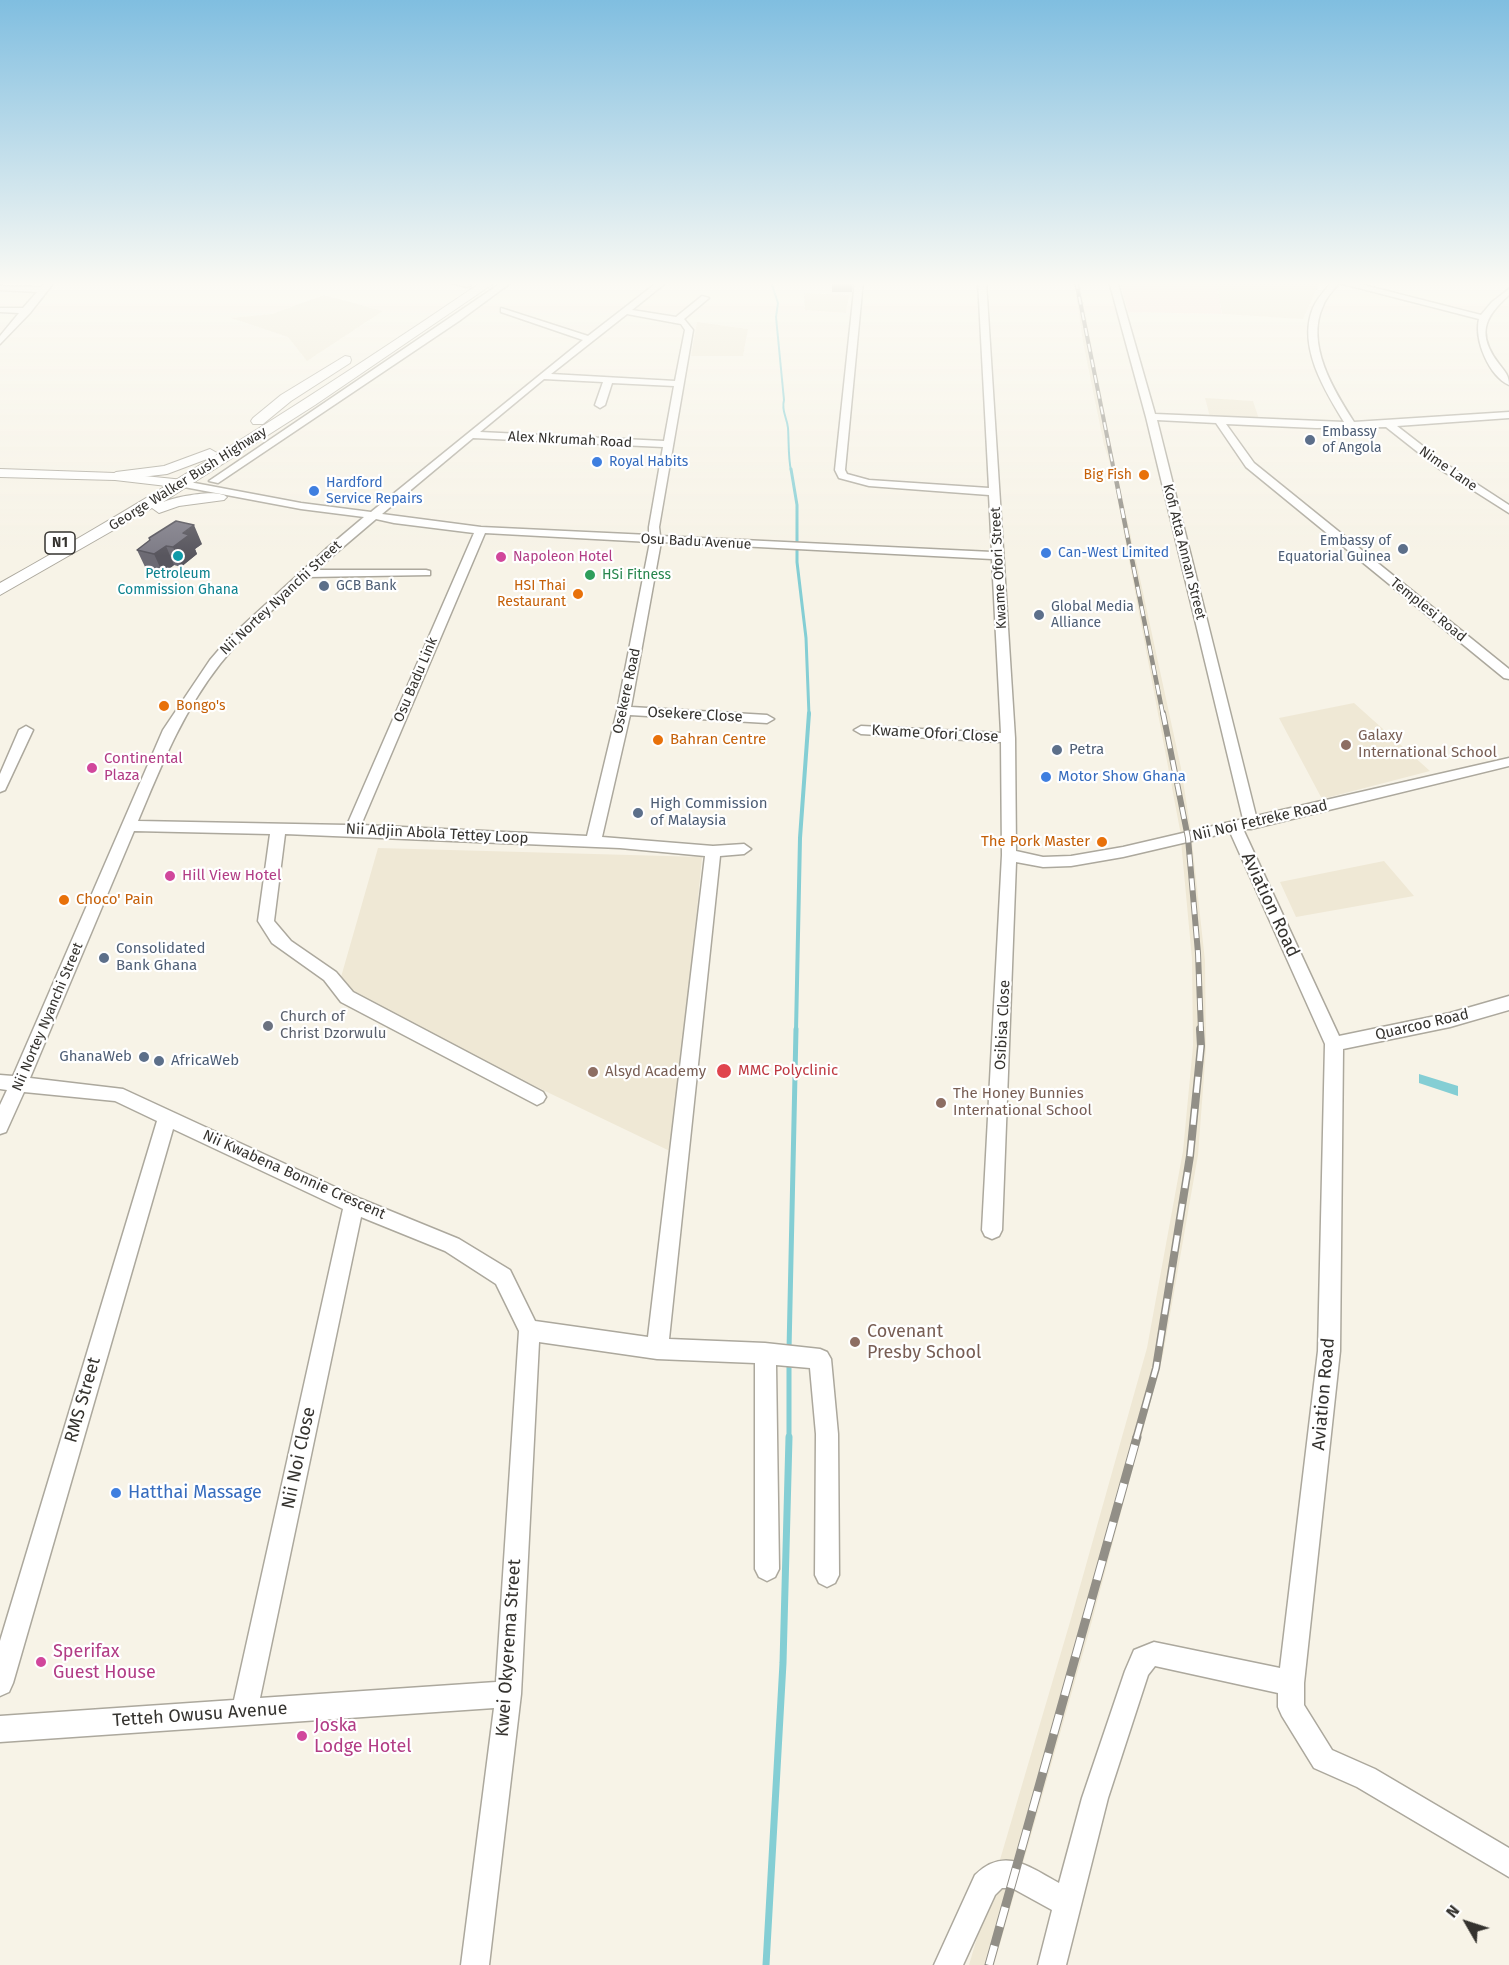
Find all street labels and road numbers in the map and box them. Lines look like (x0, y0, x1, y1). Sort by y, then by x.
street label: George Walker Bush Highway (106, 423, 270, 535)
street label: Alex Nkrumah Road (508, 428, 632, 452)
street label: Nime Lane (1416, 443, 1480, 495)
street label: Kofi Atta Annan Street (1159, 482, 1209, 622)
street label: Kwame Ofori Street (987, 506, 1011, 630)
street label: Osu Badu Avenue (640, 531, 752, 553)
road number: N1 (45, 532, 75, 554)
street label: Nii Nortey Nyanchi Street (217, 537, 345, 659)
street label: Templesi Road (1387, 574, 1469, 646)
street label: Osu Badu Link (391, 635, 441, 725)
street label: Osekere Road (610, 647, 644, 735)
street label: Osekere Close (647, 704, 743, 726)
street label: Kwame Ofori Close (871, 722, 999, 746)
street label: Nii Noi Fetreke Road (1191, 797, 1329, 845)
street label: Nii Adjin Abola Tettey Loop (345, 820, 529, 848)
street label: Aviation Road (1236, 849, 1304, 961)
street label: Nii Nortey Nyanchi Street (9, 940, 87, 1094)
street label: Osibisa Close (992, 979, 1014, 1071)
street label: Quarcoo Road (1373, 1005, 1471, 1045)
street label: Nii Kwabena Bonnie Crescent (200, 1127, 388, 1223)
street label: Aviation Road (1308, 1337, 1340, 1451)
street label: RMS Street (60, 1355, 106, 1445)
street label: Nii Noi Close (278, 1405, 320, 1511)
street label: Kwei Okyerema Street (492, 1558, 526, 1738)
street label: Tetteh Owusu Avenue (112, 1698, 288, 1732)

